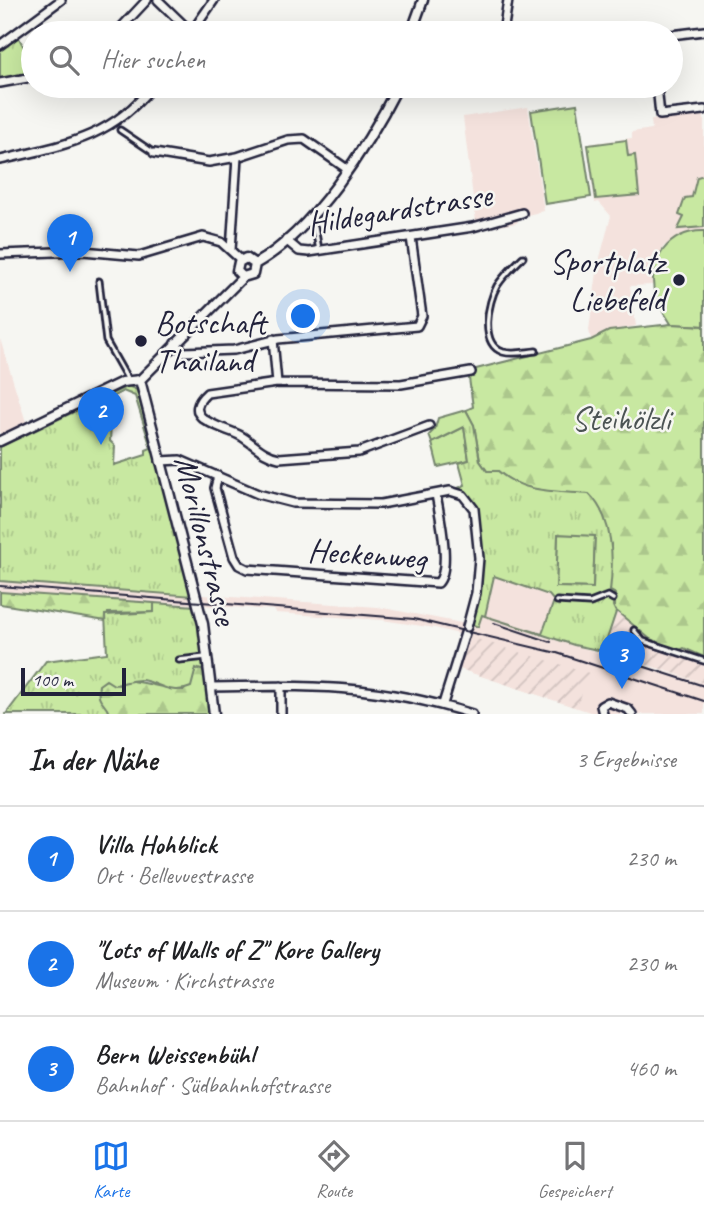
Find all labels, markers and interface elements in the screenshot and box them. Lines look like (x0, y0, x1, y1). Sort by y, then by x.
search box (21, 21, 683, 98)
icon: search (45, 41, 83, 79)
text: Hier suchen (101, 43, 205, 76)
street label: Hildegardstrasse (304, 173, 497, 244)
pin: 1 (47, 214, 93, 272)
place label: Sportplatz Liebefeld (549, 241, 670, 321)
marker: Sportplatz Liebefeld (671, 272, 687, 288)
your location (286, 299, 320, 333)
place label: Botschaft Thailand (155, 302, 269, 382)
marker: Botschaft Thailand (133, 333, 149, 349)
pin: 2 (78, 387, 124, 445)
park label: Steihölzli (572, 398, 674, 440)
street label: Morillonstrasse (165, 451, 248, 631)
street label: Heckenweg (307, 529, 430, 579)
pin: 3 (599, 631, 645, 689)
scale bar (21, 665, 126, 697)
text: 100 m (32, 668, 73, 692)
text: In der Nähe (28, 741, 157, 779)
text: 3 Ergebnisse (576, 745, 676, 774)
text: Villa Hohblick (95, 828, 216, 861)
text: 1 (46, 844, 56, 873)
text: 230 m (627, 844, 676, 873)
text: Ort · Bellevuestrasse (95, 861, 252, 890)
text: "Lots of Walls of Z" Kore Gallery (95, 933, 379, 966)
text: 2 (46, 949, 56, 978)
text: 230 m (627, 949, 676, 978)
text: Museum · Kirchstrasse (95, 966, 273, 995)
text: Bern Weissenbühl (95, 1038, 254, 1071)
text: 3 (46, 1054, 56, 1083)
text: 460 m (627, 1054, 676, 1083)
text: Bahnhof · Südbahnhofstrasse (95, 1071, 330, 1100)
tab: Karte (92, 1137, 130, 1203)
tab: Route (315, 1137, 353, 1203)
tab: Gespeichert (538, 1137, 612, 1203)

